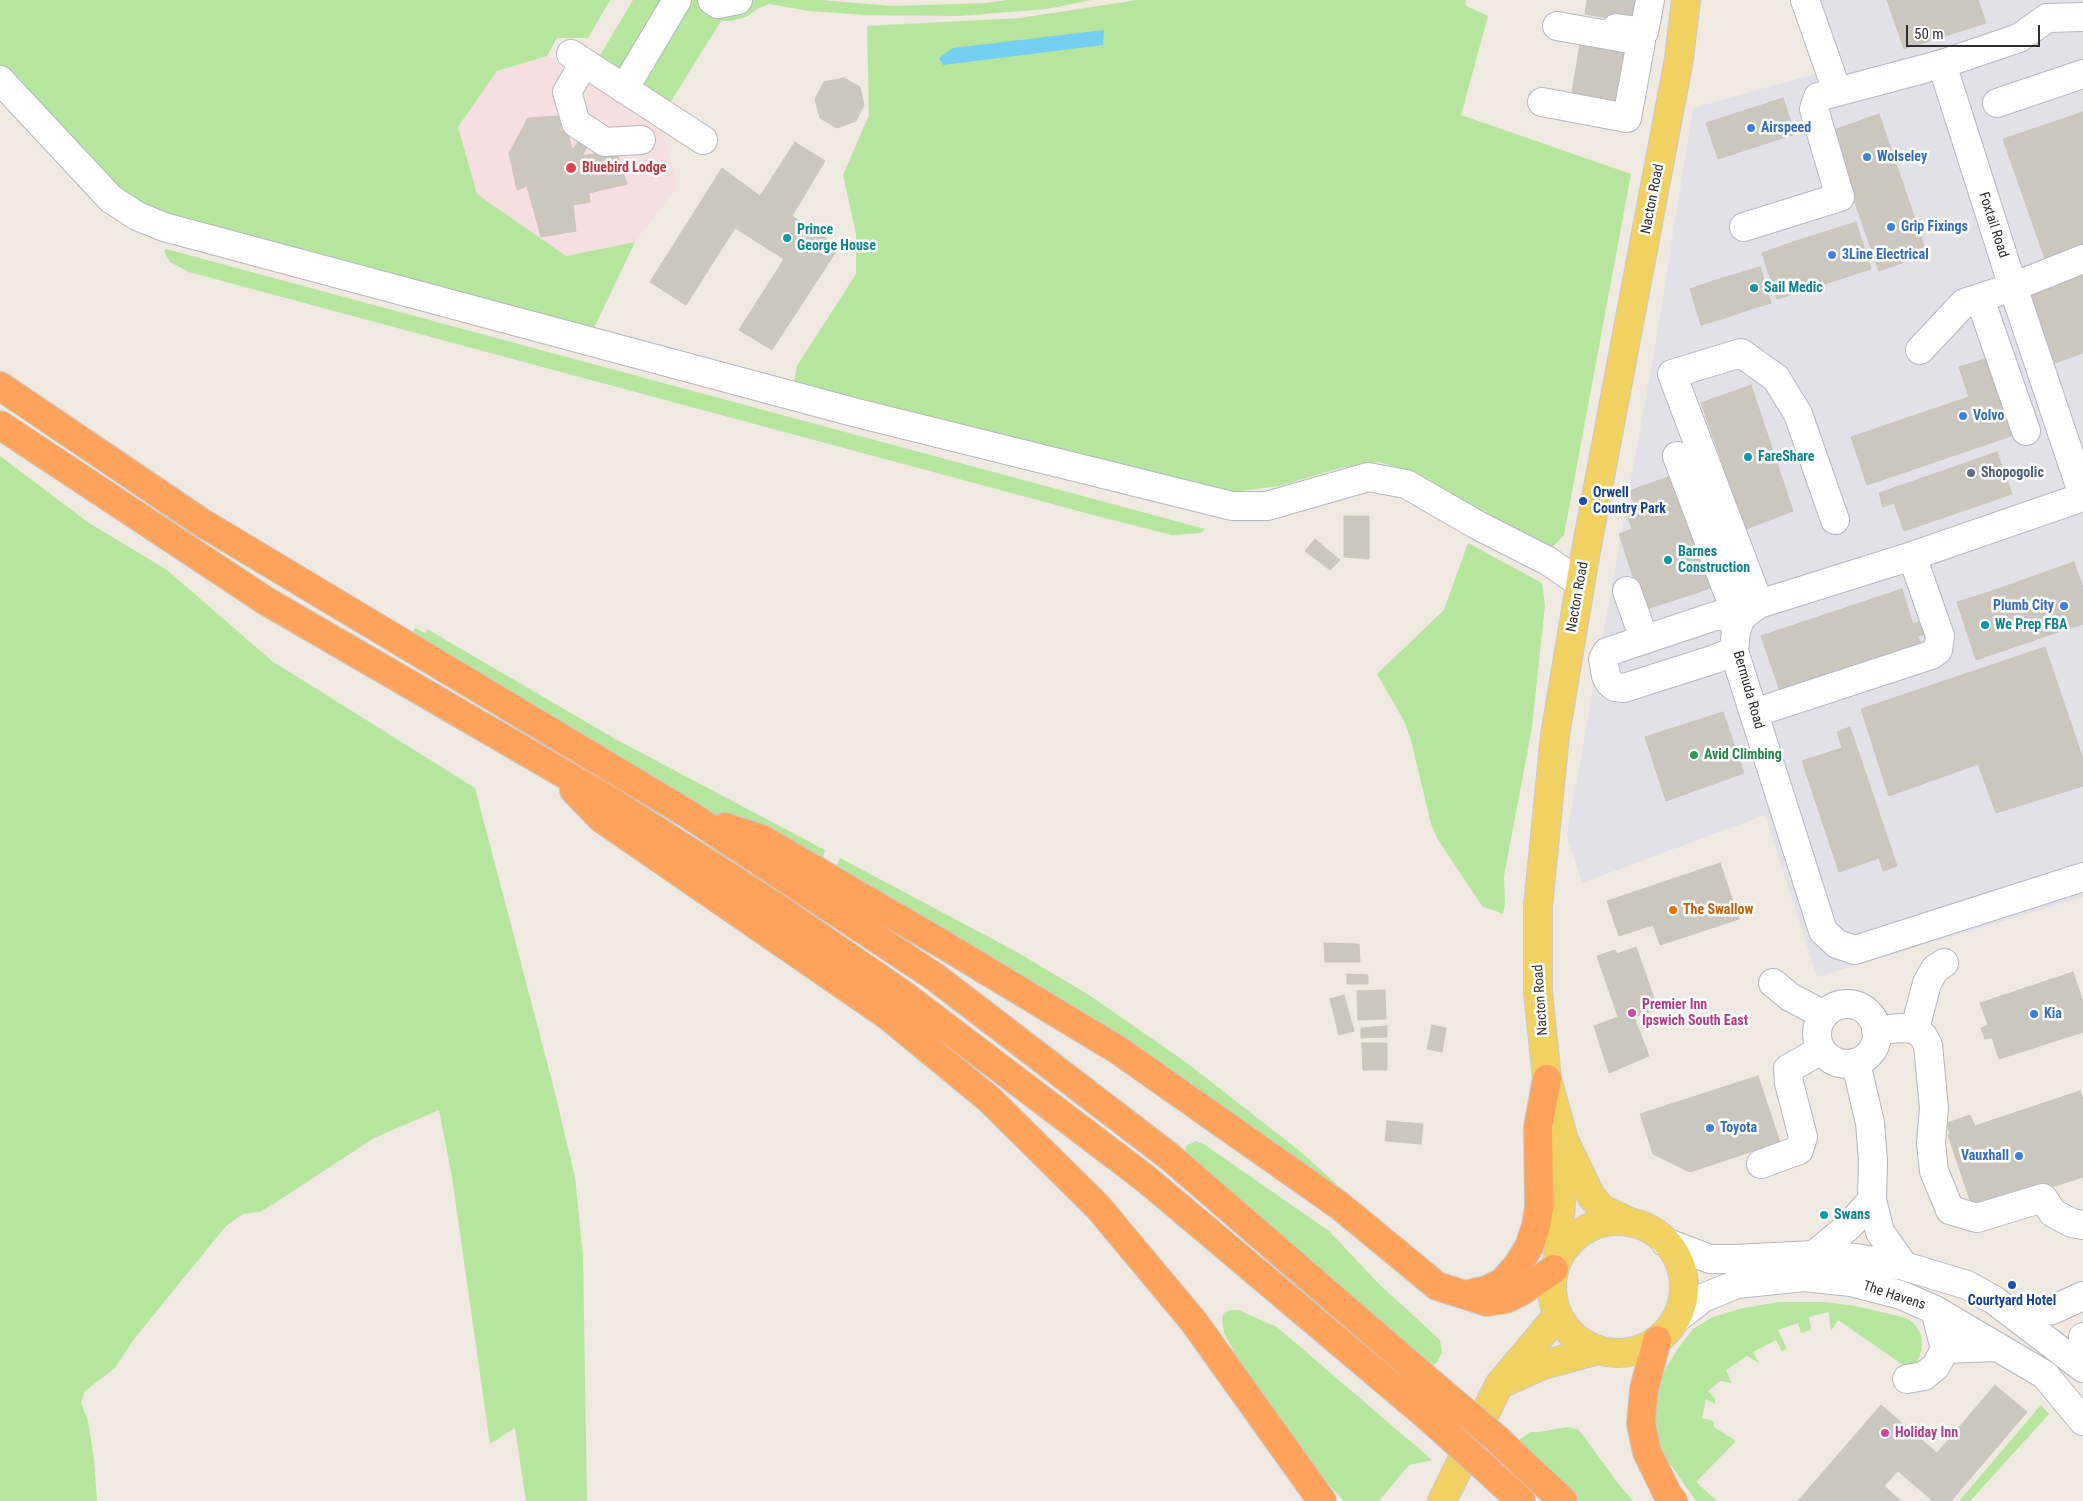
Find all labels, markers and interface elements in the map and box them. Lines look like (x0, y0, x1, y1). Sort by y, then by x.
scale bar (1908, 15, 2042, 47)
text: 50 m (1914, 25, 1944, 43)
place label: Airspeed (1761, 120, 1811, 136)
marker: Airspeed (1745, 122, 1757, 134)
place label: Wolseley (1877, 149, 1927, 165)
marker: Wolseley (1861, 151, 1873, 163)
place label: Bluebird Lodge (582, 160, 666, 176)
marker: Bluebird Lodge (564, 161, 578, 175)
street label: Nacton Road (1638, 163, 1668, 235)
street label: Foxtail Road (1974, 190, 2012, 260)
place label: Grip Fixings (1901, 219, 1968, 235)
marker: Grip Fixings (1885, 221, 1897, 233)
place label: Prince George House (797, 222, 876, 254)
marker: Prince George House (781, 232, 793, 244)
place label: 3Line Electrical (1842, 247, 1929, 263)
marker: 3Line Electrical (1826, 249, 1838, 261)
place label: Sail Medic (1764, 280, 1823, 296)
marker: Sail Medic (1748, 282, 1760, 294)
place label: Volvo (1973, 408, 2004, 424)
marker: Volvo (1957, 410, 1969, 422)
place label: FareShare (1758, 449, 1814, 465)
marker: FareShare (1742, 451, 1754, 463)
place label: Shopogolic (1981, 465, 2044, 481)
marker: Shopogolic (1965, 467, 1977, 479)
place label: Orwell Country Park (1593, 485, 1666, 518)
marker: Orwell Country Park (1577, 495, 1589, 507)
place label: Barnes Construction (1678, 544, 1750, 576)
marker: Barnes Construction (1662, 554, 1674, 566)
street label: Nacton Road (1564, 561, 1592, 633)
place label: Plumb City (1993, 598, 2054, 614)
marker: Plumb City (2058, 600, 2070, 612)
place label: We Prep FBA (1995, 617, 2067, 633)
marker: We Prep FBA (1979, 619, 1991, 631)
street label: Bermuda Road (1729, 649, 1767, 731)
place label: Avid Climbing (1704, 747, 1782, 763)
marker: Avid Climbing (1688, 749, 1700, 761)
place label: The Swallow (1683, 902, 1753, 918)
marker: The Swallow (1667, 904, 1679, 916)
street label: Nacton Road (1530, 964, 1552, 1036)
place label: Premier Inn Ipswich South East (1642, 997, 1748, 1030)
place label: Kia (2044, 1006, 2062, 1022)
marker: Premier Inn Ipswich South East (1626, 1007, 1638, 1019)
marker: Kia (2028, 1008, 2040, 1020)
place label: Toyota (1720, 1120, 1757, 1136)
marker: Toyota (1704, 1122, 1716, 1134)
place label: Vauxhall (1961, 1148, 2009, 1164)
marker: Vauxhall (2013, 1150, 2025, 1162)
place label: Swans (1834, 1207, 1870, 1223)
marker: Swans (1818, 1209, 1830, 1221)
street label: The Havens (1861, 1278, 1927, 1314)
marker: Courtyard Hotel (2006, 1279, 2018, 1291)
place label: Courtyard Hotel (1968, 1293, 2056, 1309)
place label: Holiday Inn (1895, 1425, 1958, 1441)
marker: Holiday Inn (1879, 1427, 1891, 1439)

